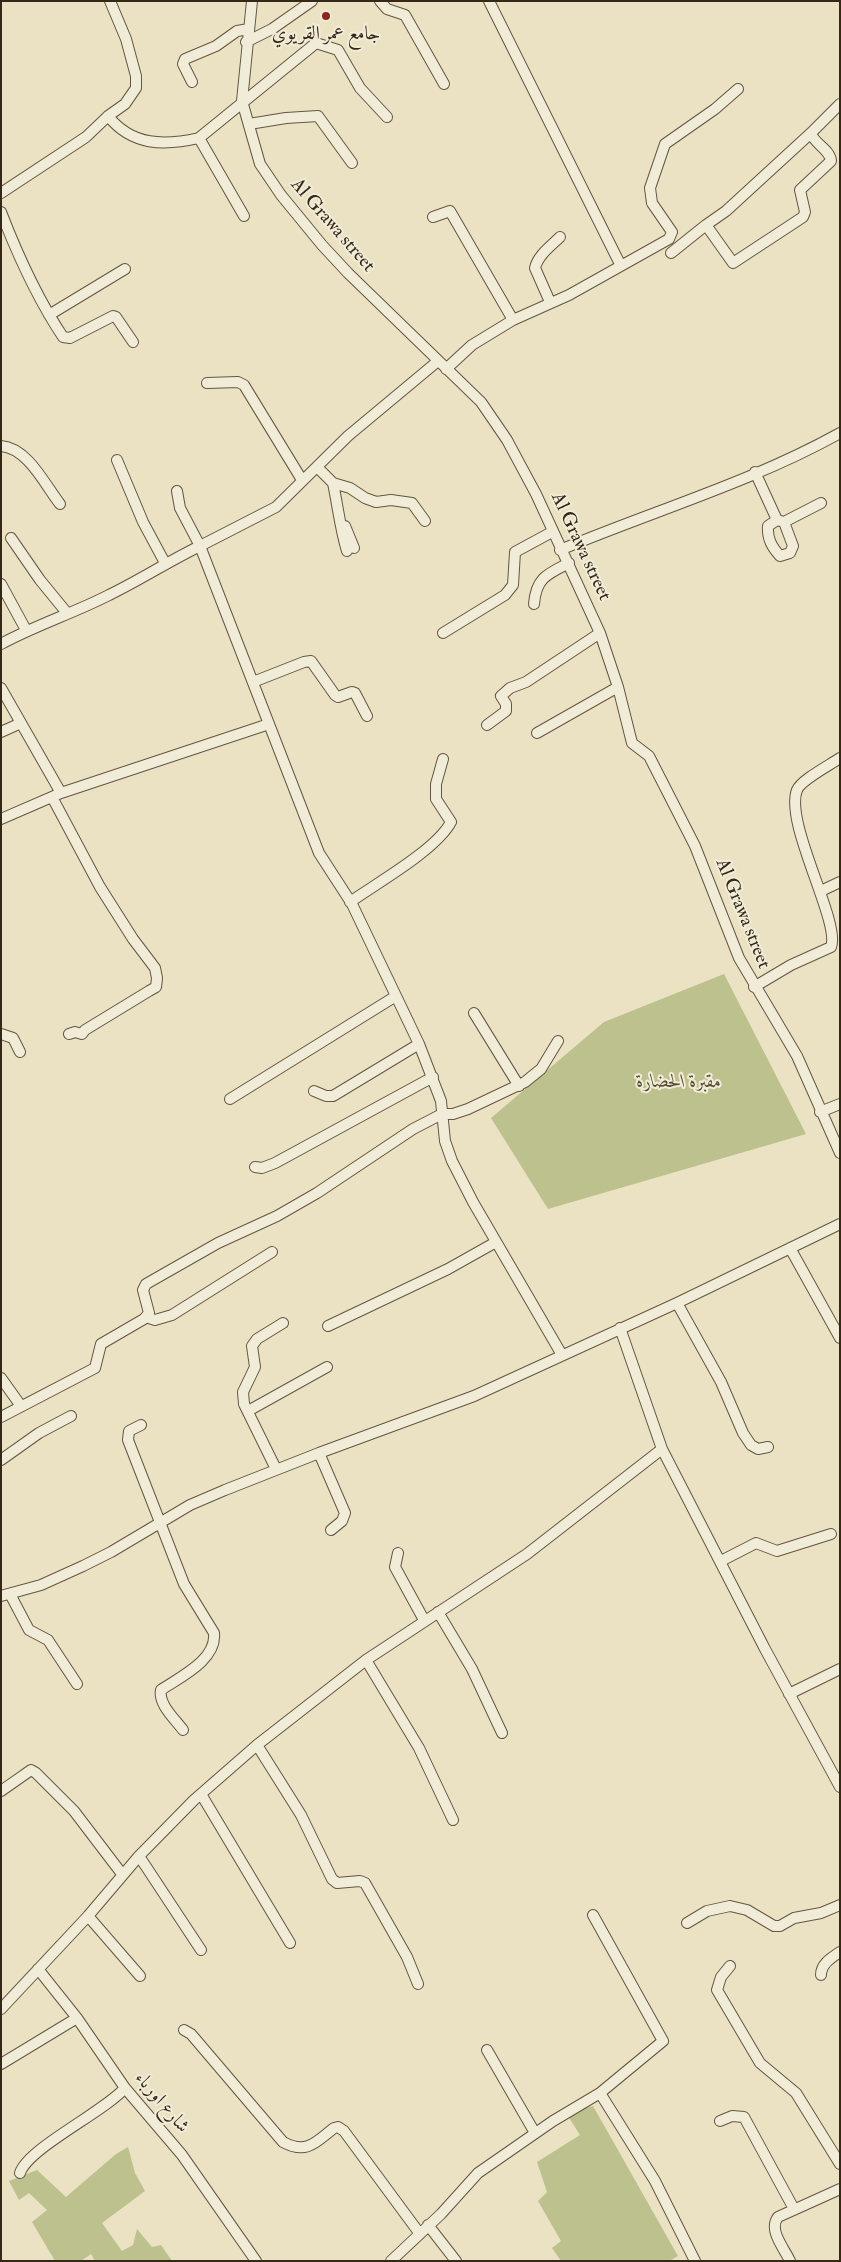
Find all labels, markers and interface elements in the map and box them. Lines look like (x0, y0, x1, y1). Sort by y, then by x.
marker: جامع عمر القريوي (320, 10, 332, 22)
place label: جامع عمر القريوي (272, 24, 380, 46)
street label: Al Grawa street (285, 174, 379, 278)
street label: Al Grawa street (545, 489, 615, 605)
street label: Al Grawa street (710, 856, 774, 972)
park label: مقبرة الحضارة (637, 1072, 721, 1094)
street label: شارع اورباء (129, 2068, 193, 2138)

